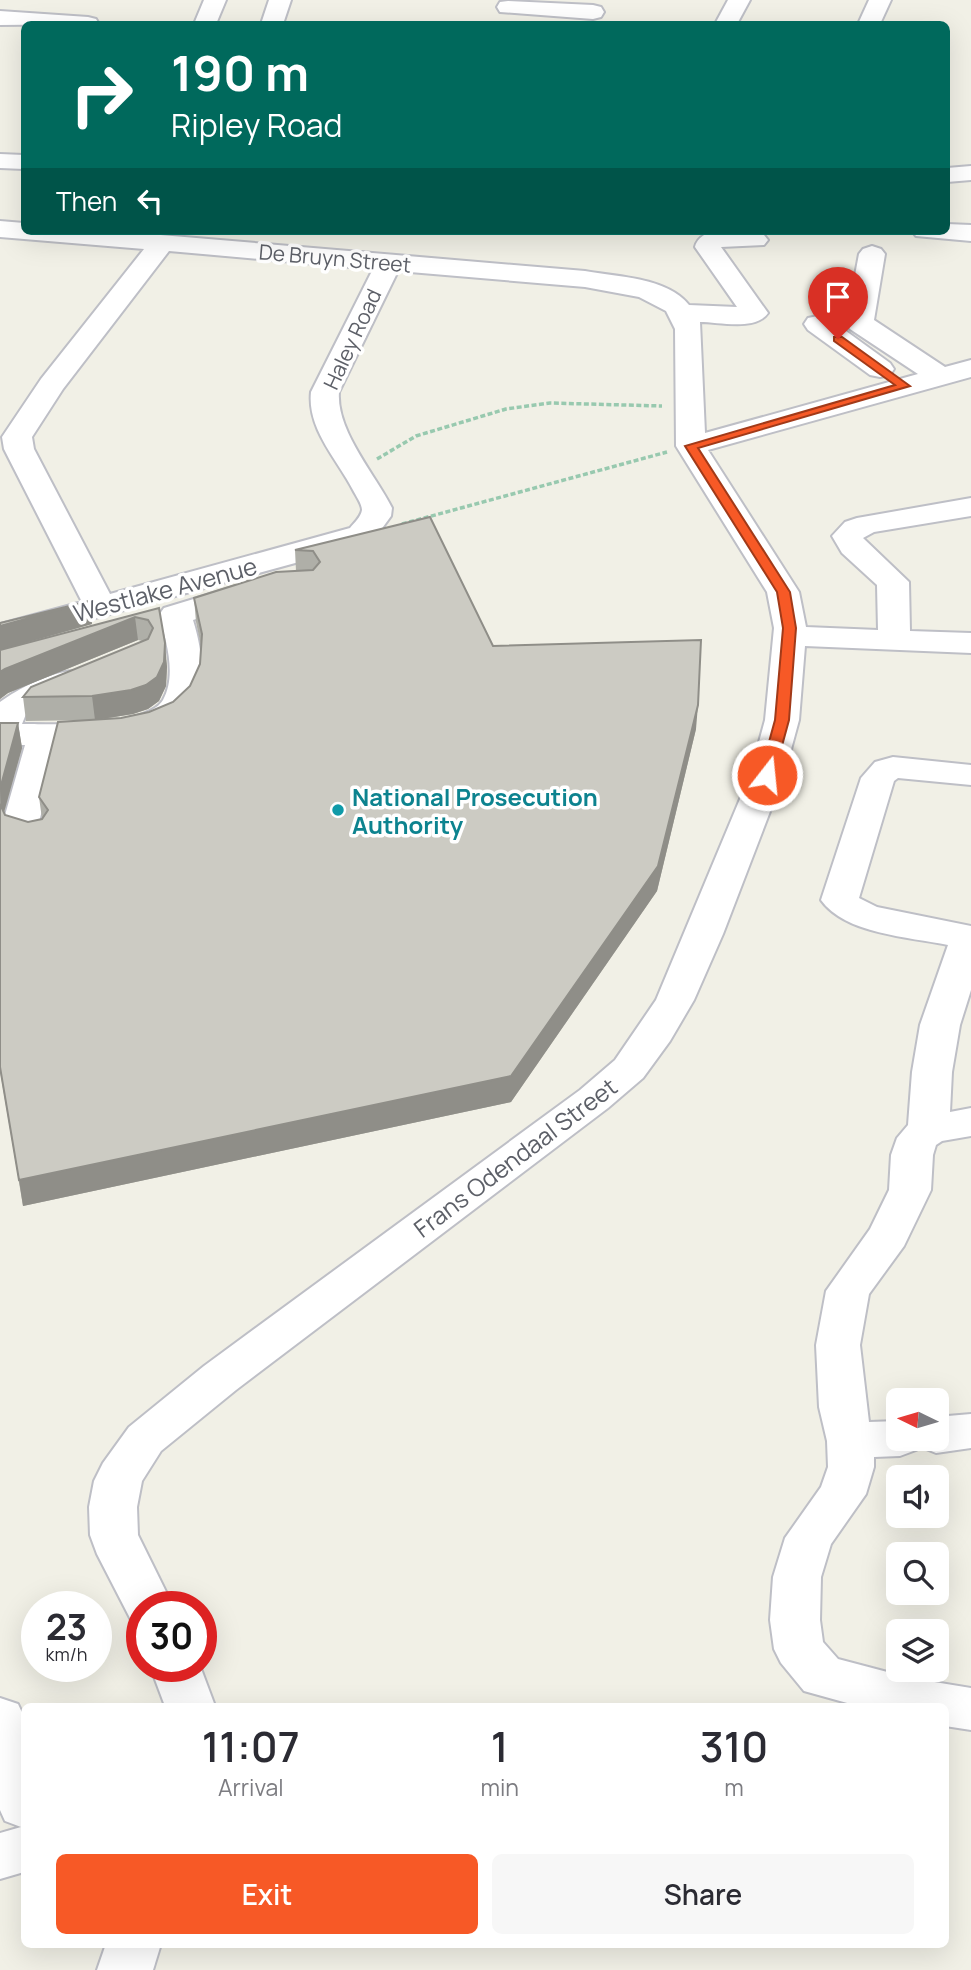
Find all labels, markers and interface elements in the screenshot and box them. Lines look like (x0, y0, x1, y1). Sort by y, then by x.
text: 190 m (171, 39, 309, 106)
icon: right (56, 49, 147, 140)
text: Ripley Road (171, 103, 343, 147)
icon: left (131, 182, 169, 220)
text: Then (56, 183, 117, 219)
street label: De Bruyn Street (258, 237, 412, 279)
pin (808, 267, 868, 339)
icon: arrive (819, 278, 857, 316)
street label: Haley Road (316, 284, 388, 394)
street label: Westlake Avenue (70, 549, 260, 629)
position arrow (730, 738, 804, 812)
place label: National Prosecution Authority (352, 780, 598, 841)
marker: National Prosecution Authority (330, 802, 346, 818)
street label: Frans Odendaal Street (407, 1070, 623, 1244)
north arrow (886, 1388, 948, 1451)
map controls (886, 1388, 949, 1682)
button: sound (886, 1465, 949, 1528)
button: search (886, 1542, 949, 1605)
speed limit sign: 30 (126, 1591, 217, 1682)
text: 23 (46, 1603, 87, 1651)
button: layers (886, 1619, 949, 1682)
text: km/h (46, 1642, 87, 1666)
text: 11:07 (202, 1717, 300, 1775)
text: 1 (491, 1717, 509, 1775)
text: 310 (700, 1717, 768, 1775)
text: Arrival (218, 1771, 284, 1803)
text: min (480, 1771, 519, 1803)
text: m (724, 1771, 744, 1803)
button: Exit (56, 1854, 478, 1934)
button: Share (492, 1854, 914, 1934)

